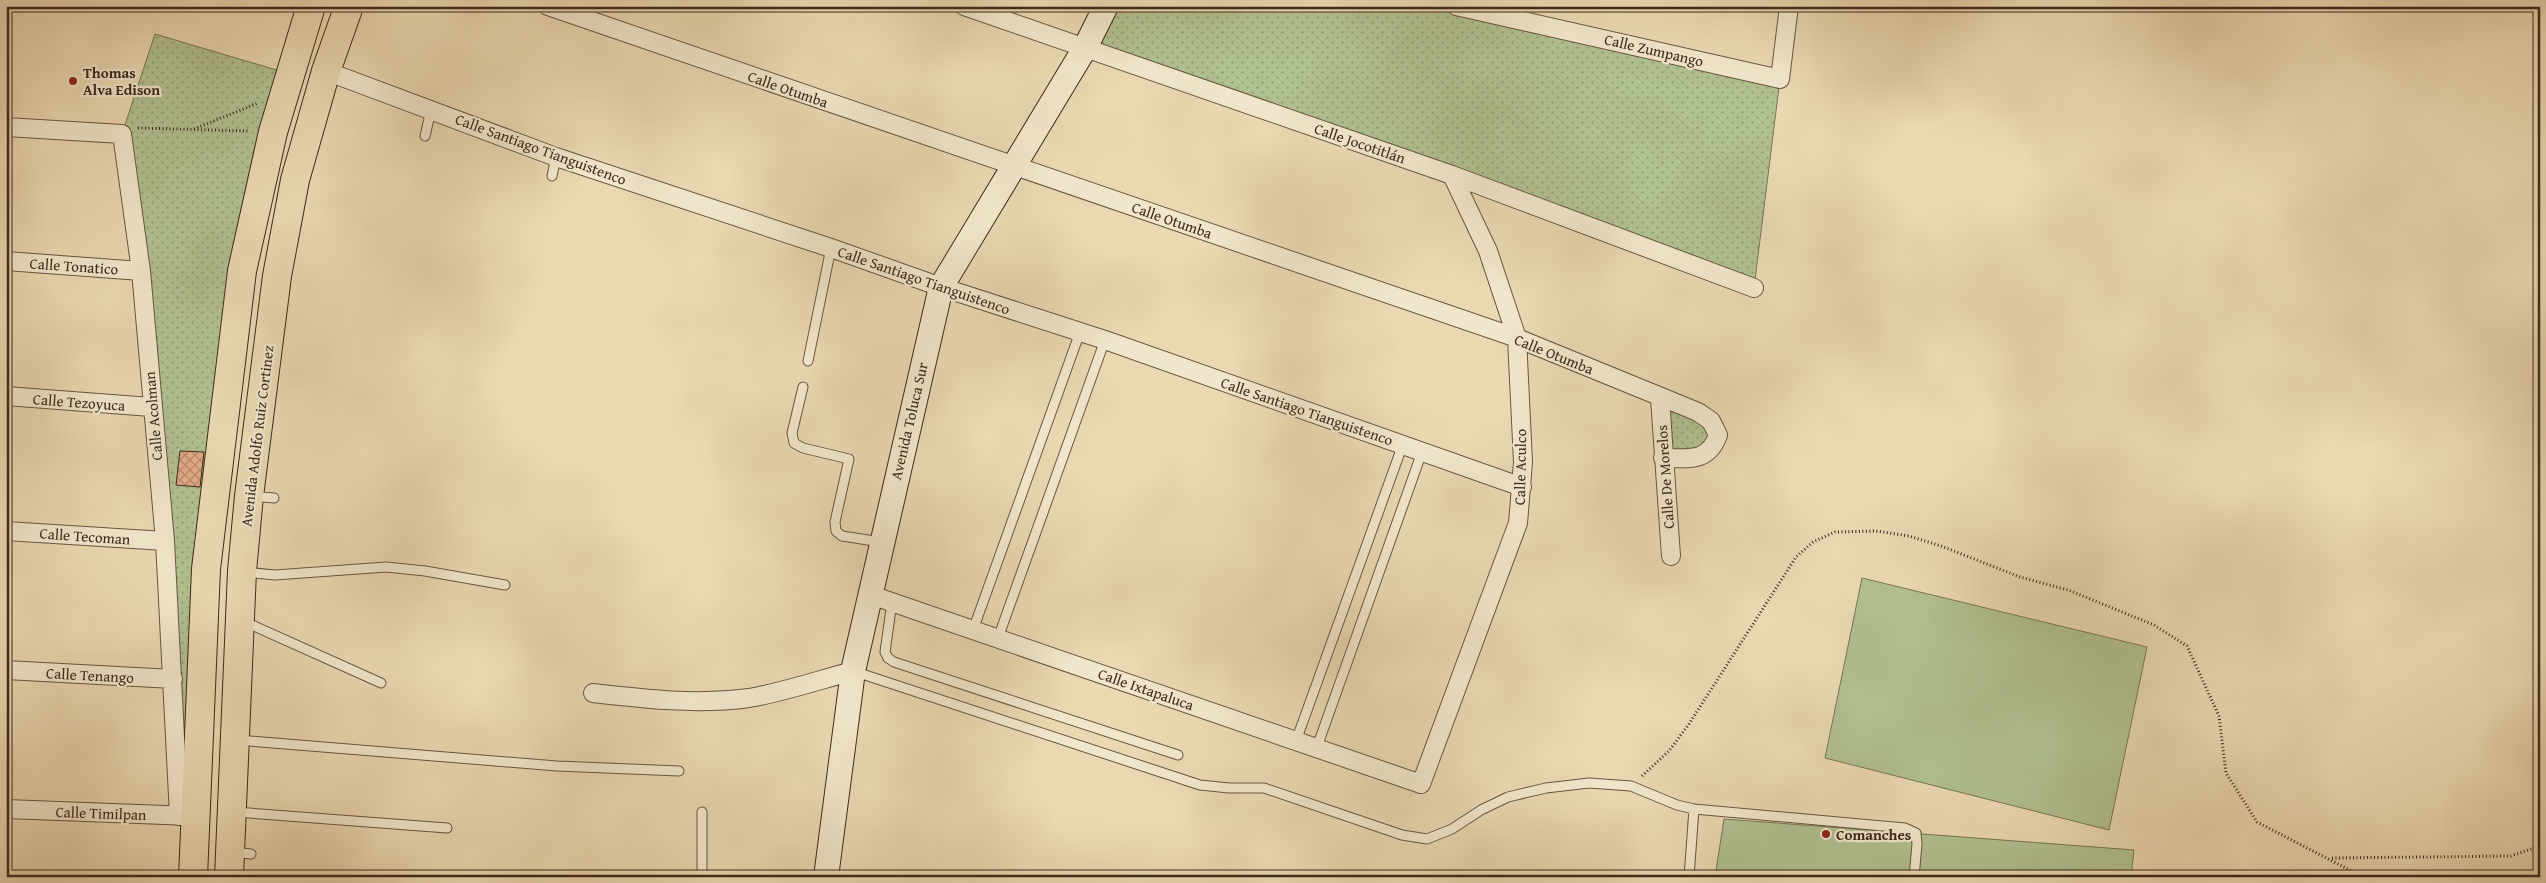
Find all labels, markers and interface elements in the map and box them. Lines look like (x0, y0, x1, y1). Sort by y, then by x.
street label: Calle Zumpango (1602, 28, 1706, 72)
place label: Thomas Alva Edison (83, 62, 160, 100)
street label: Calle Otumba (745, 65, 831, 113)
marker: Thomas Alva Edison (67, 75, 79, 87)
street label: Calle Santiago Tianguistenco (452, 108, 630, 190)
street label: Calle Jocotitlán (1312, 118, 1409, 169)
street label: Calle Otumba (1129, 196, 1215, 244)
street label: Calle Santiago Tianguistenco (835, 241, 1013, 319)
street label: Calle Tonatico (29, 252, 119, 280)
street label: Calle Otumba (1511, 329, 1597, 379)
street label: Avenida Adolfo Ruiz Cortinez (235, 344, 279, 528)
street label: Avenida Toluca Sur (885, 360, 933, 482)
street label: Calle Acolman (139, 370, 167, 461)
street label: Calle Santiago Tianguistenco (1218, 372, 1396, 450)
street label: Calle Tezoyuca (32, 388, 126, 416)
street label: Calle De Morelos (1651, 424, 1679, 530)
street label: Calle Aculco (1509, 428, 1531, 505)
street label: Calle Tecoman (39, 522, 132, 550)
street label: Calle Tenango (46, 662, 135, 688)
street label: Calle Ixtapaluca (1095, 663, 1197, 715)
street label: Calle Timilpan (55, 801, 147, 825)
place label: Comanches (1836, 824, 1911, 845)
marker: Comanches (1820, 828, 1832, 840)

